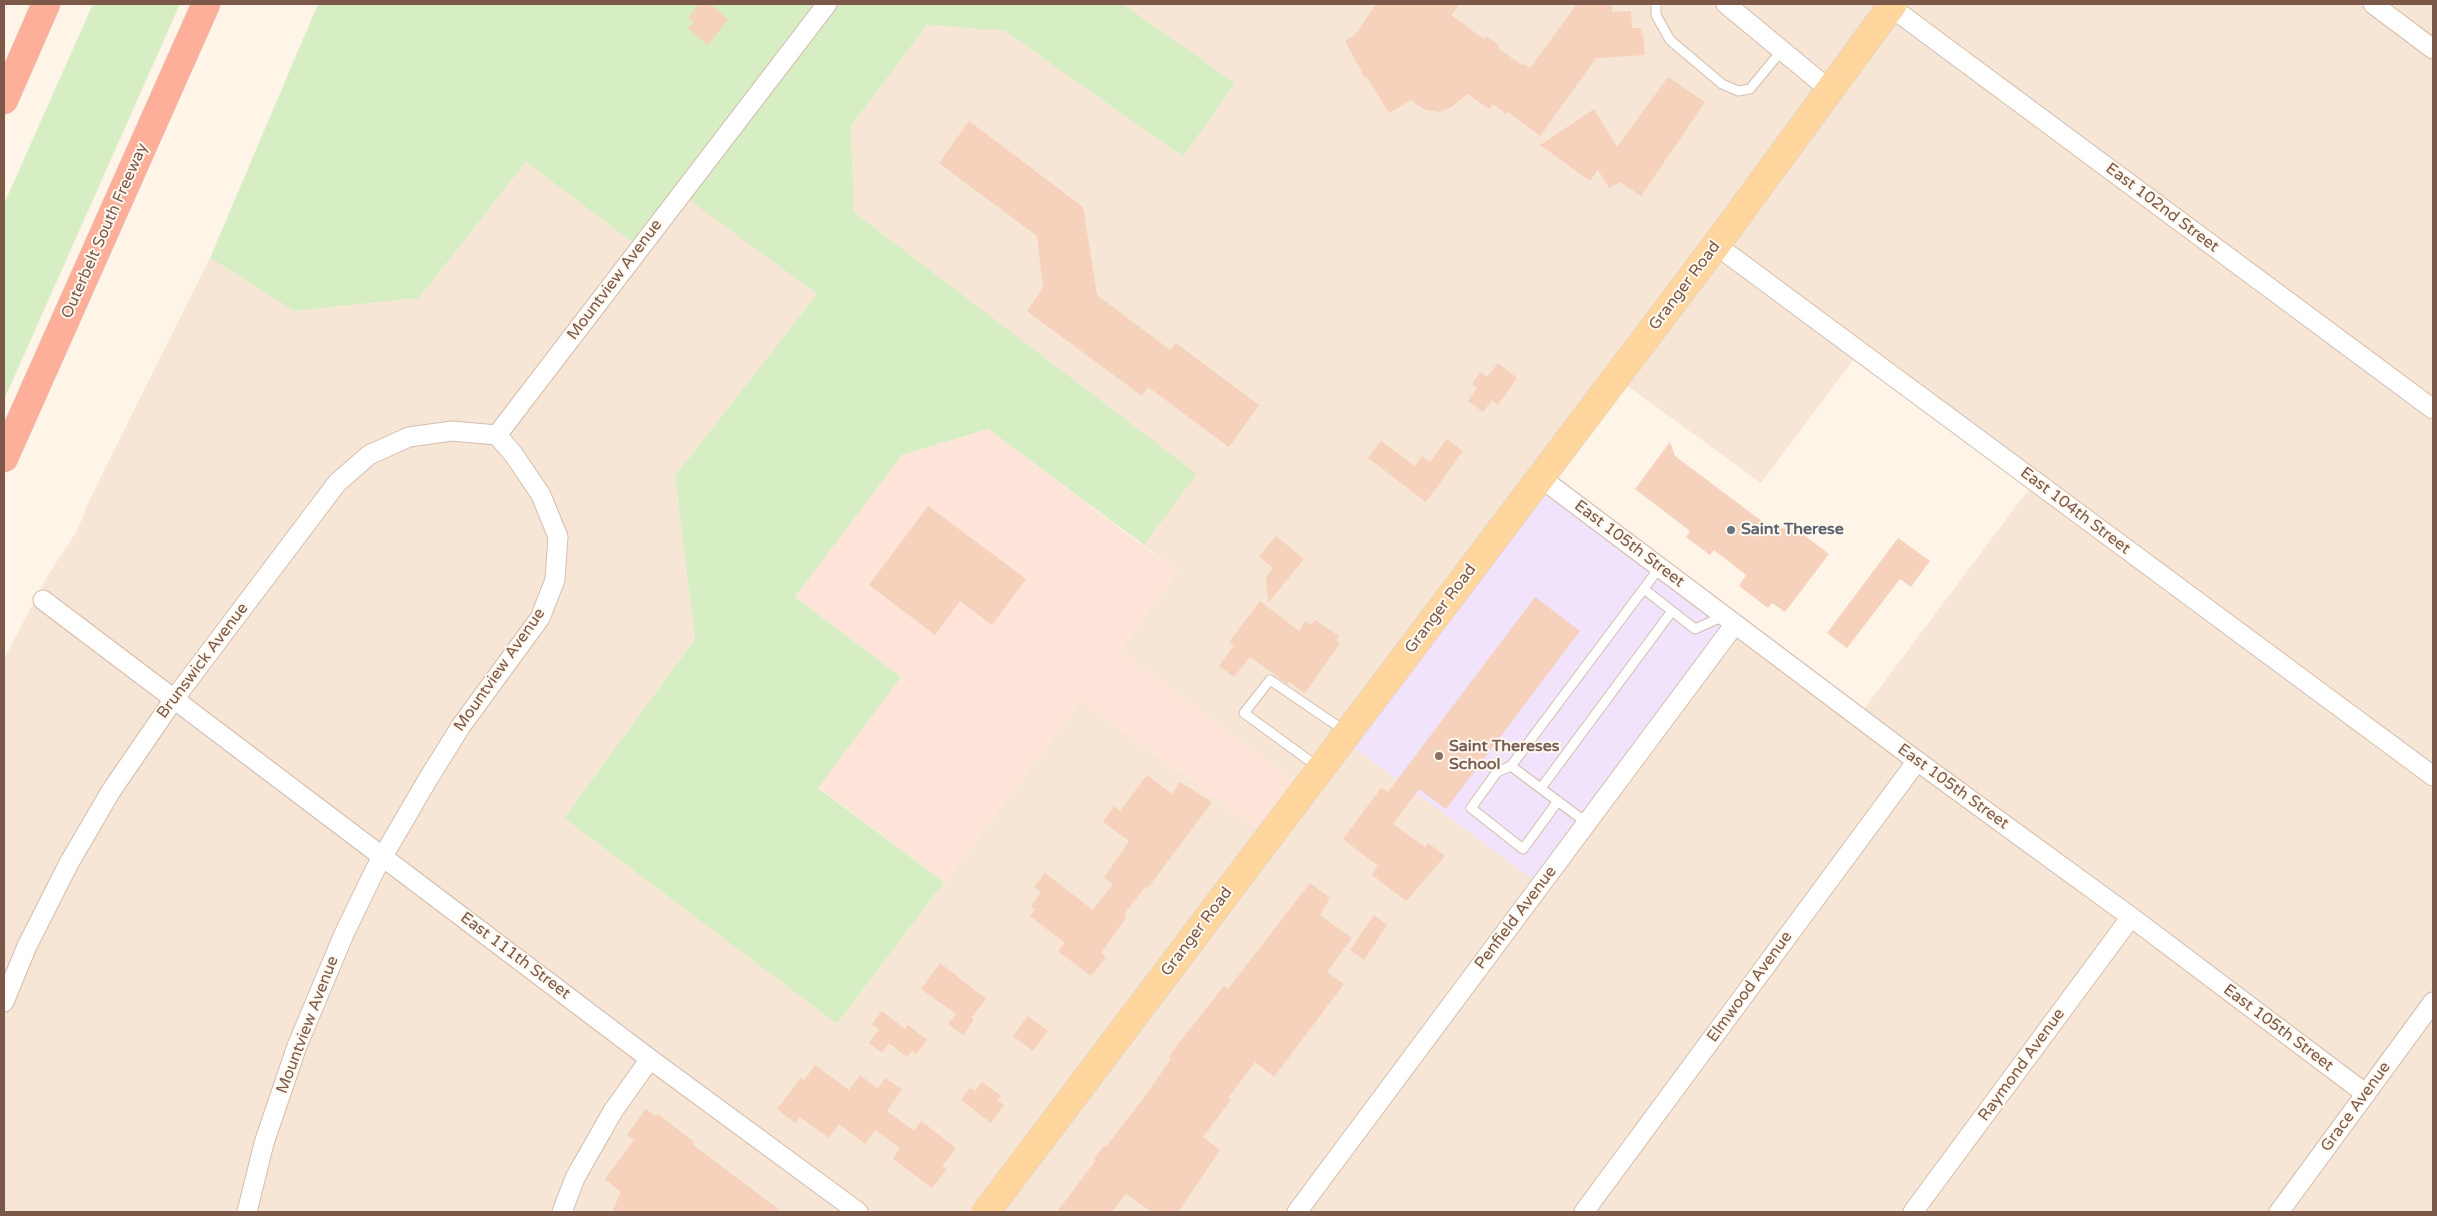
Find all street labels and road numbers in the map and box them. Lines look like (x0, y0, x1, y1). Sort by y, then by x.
street label: Outerbelt South Freeway (58, 140, 152, 322)
street label: East 102nd Street (2102, 159, 2222, 257)
street label: Mountview Avenue (563, 216, 667, 344)
street label: Granger Road (1645, 238, 1725, 334)
street label: East 104th Street (2016, 463, 2134, 559)
street label: East 105th Street (1570, 496, 1688, 592)
street label: Granger Road (1401, 561, 1481, 657)
street label: Brunswick Avenue (153, 600, 253, 722)
street label: Mountview Avenue (450, 605, 550, 735)
street label: East 105th Street (1894, 740, 2012, 834)
street label: Penfield Avenue (1471, 863, 1561, 973)
street label: Granger Road (1157, 884, 1237, 980)
street label: East 111th Street (456, 908, 574, 1004)
street label: Elmwood Avenue (1703, 928, 1797, 1046)
street label: Mountview Avenue (273, 953, 343, 1097)
street label: East 105th Street (2219, 980, 2337, 1076)
street label: Raymond Avenue (1975, 1005, 2069, 1125)
street label: Grace Avenue (2317, 1058, 2395, 1156)

